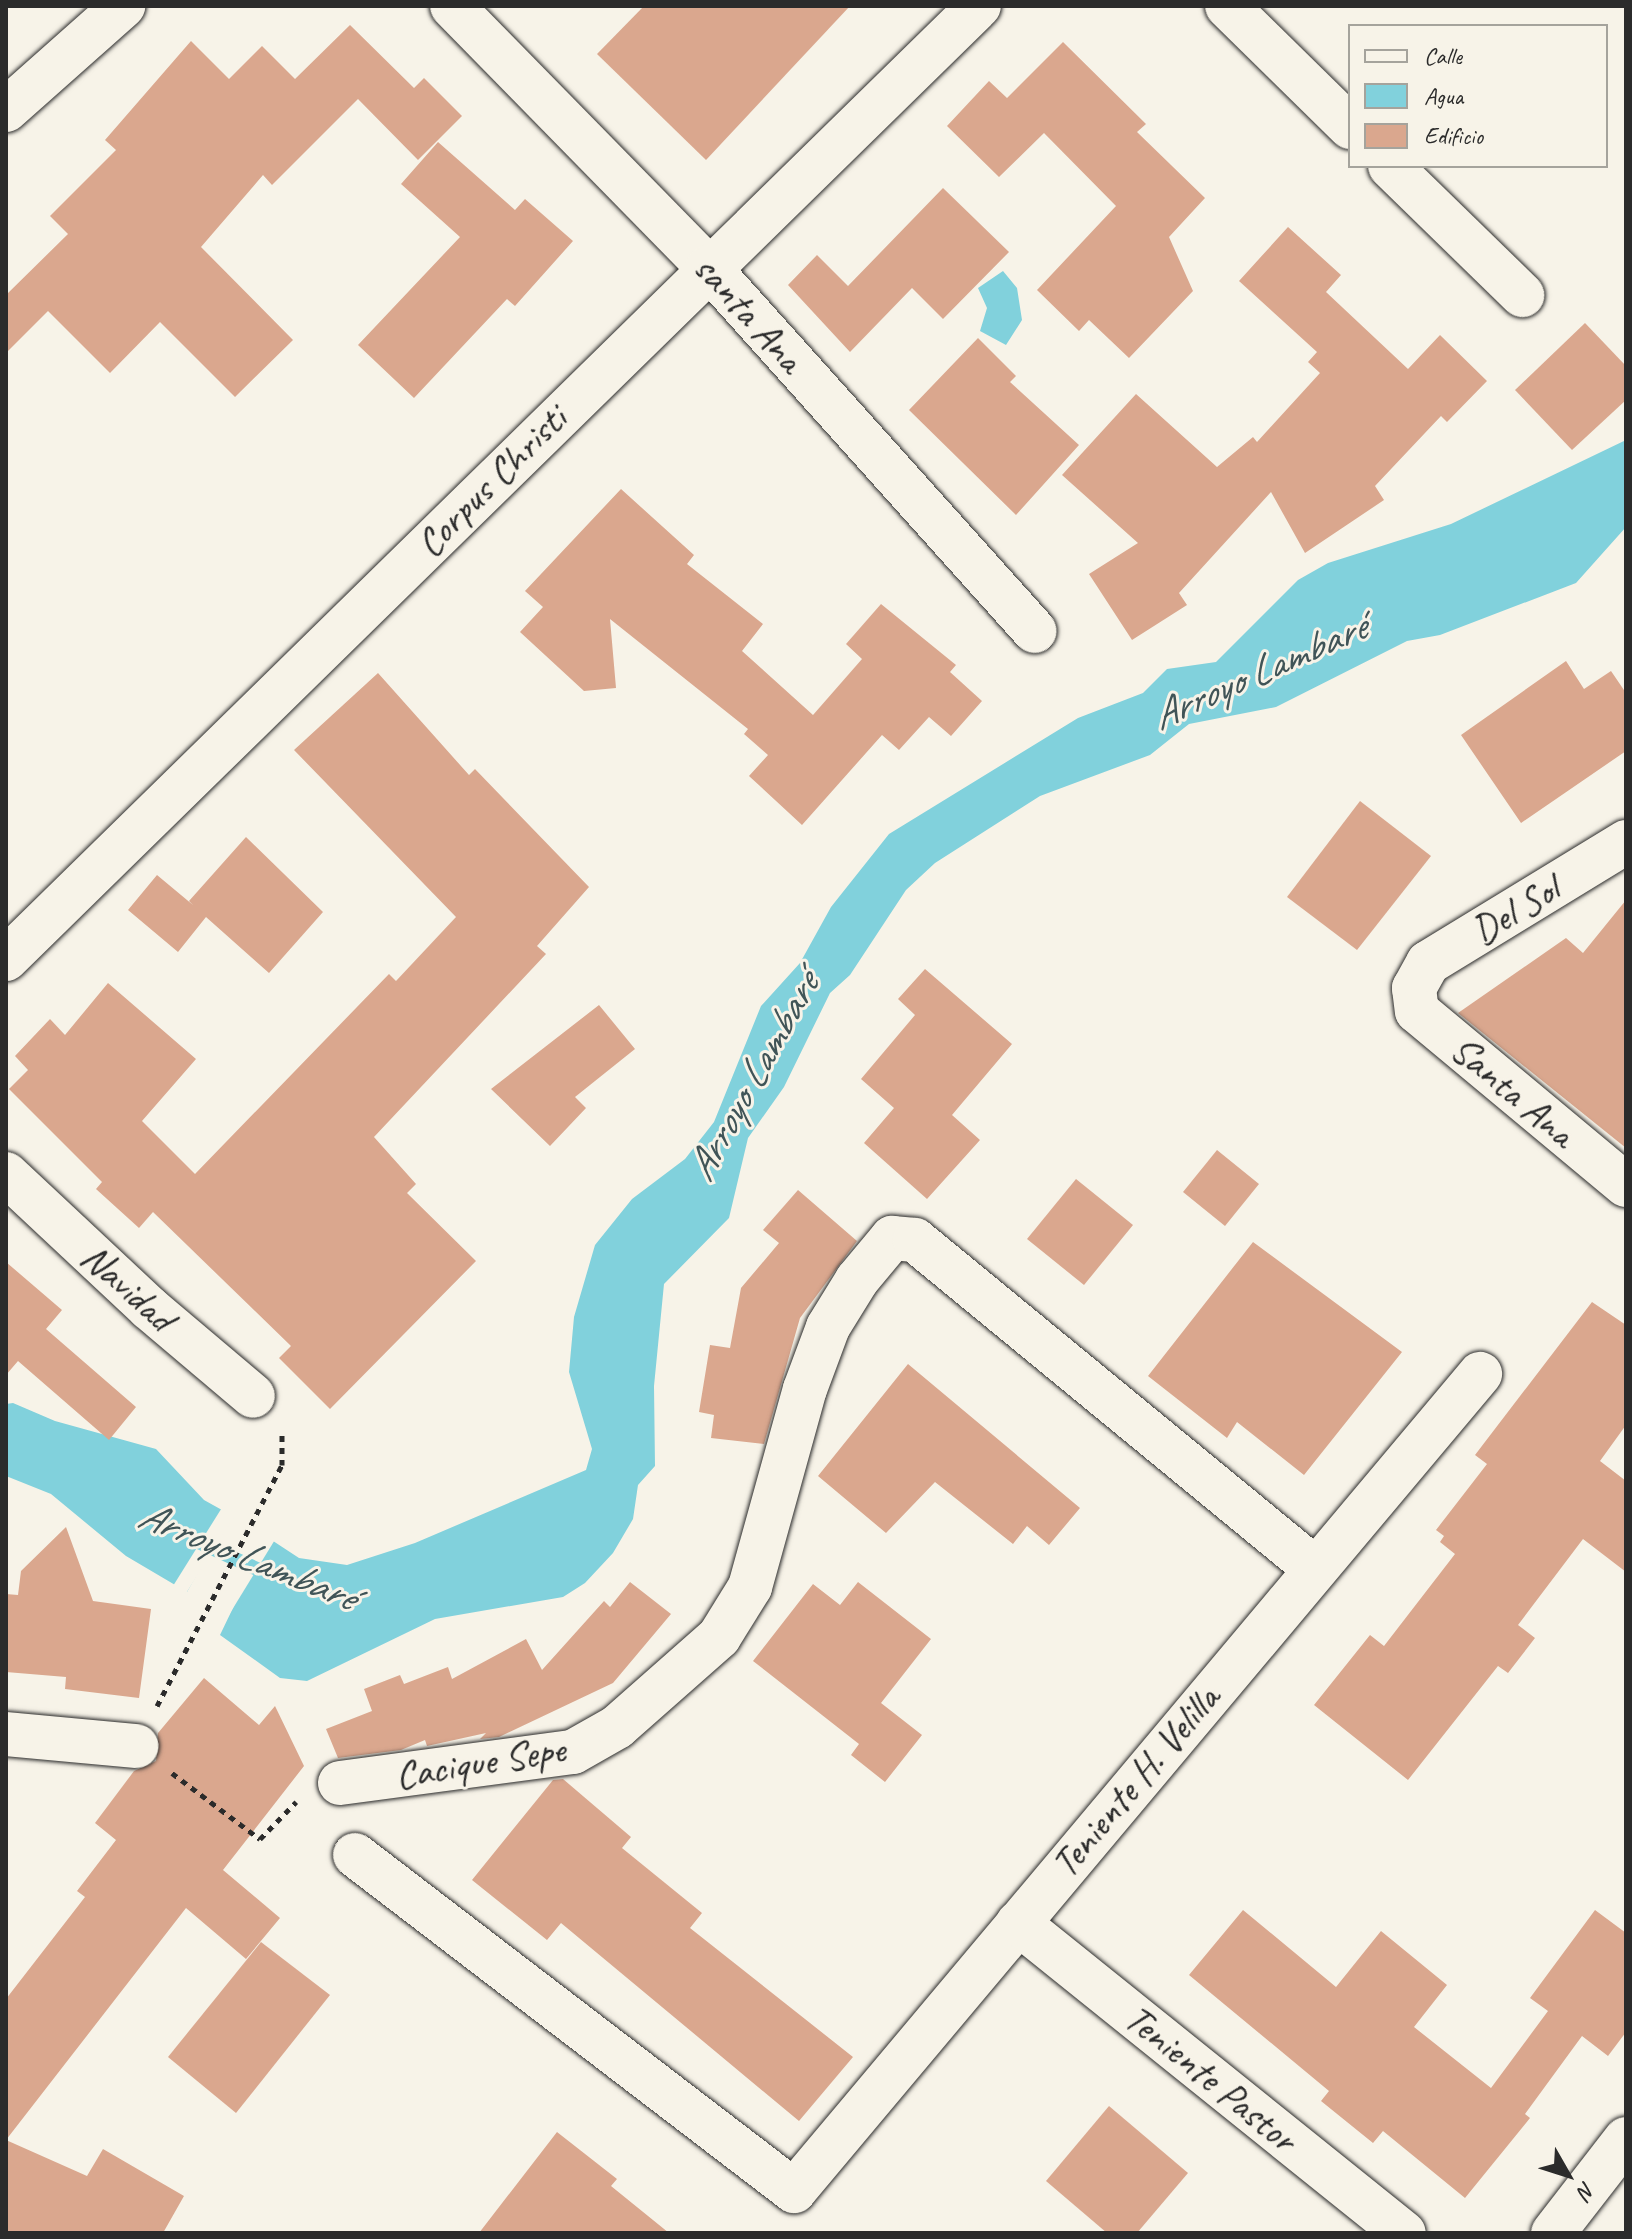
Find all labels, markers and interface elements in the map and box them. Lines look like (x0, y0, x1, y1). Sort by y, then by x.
legend (1348, 24, 1608, 168)
text: Calle (1424, 41, 1462, 71)
text: Agua (1424, 81, 1463, 111)
text: Edificio (1424, 121, 1483, 151)
street label: santa Ana (683, 244, 815, 382)
street label: Corpus Christi (405, 395, 577, 567)
water label: Arroyo Lambaré (1144, 602, 1374, 742)
street label: Del Sol (1463, 865, 1567, 955)
water label: Arroyo Lambaré (676, 965, 830, 1189)
street label: Santa Ana (1441, 1025, 1585, 1157)
street label: Navidad (71, 1233, 185, 1341)
water label: Arroyo Lambaré (132, 1490, 362, 1622)
street label: Teniente H. Velilla (1041, 1675, 1229, 1887)
street label: Cacique Sepe (392, 1725, 568, 1799)
street label: Teniente Pastor (1114, 1993, 1308, 2163)
north arrow (1528, 2135, 1608, 2215)
text: N (1571, 2176, 1602, 2204)

